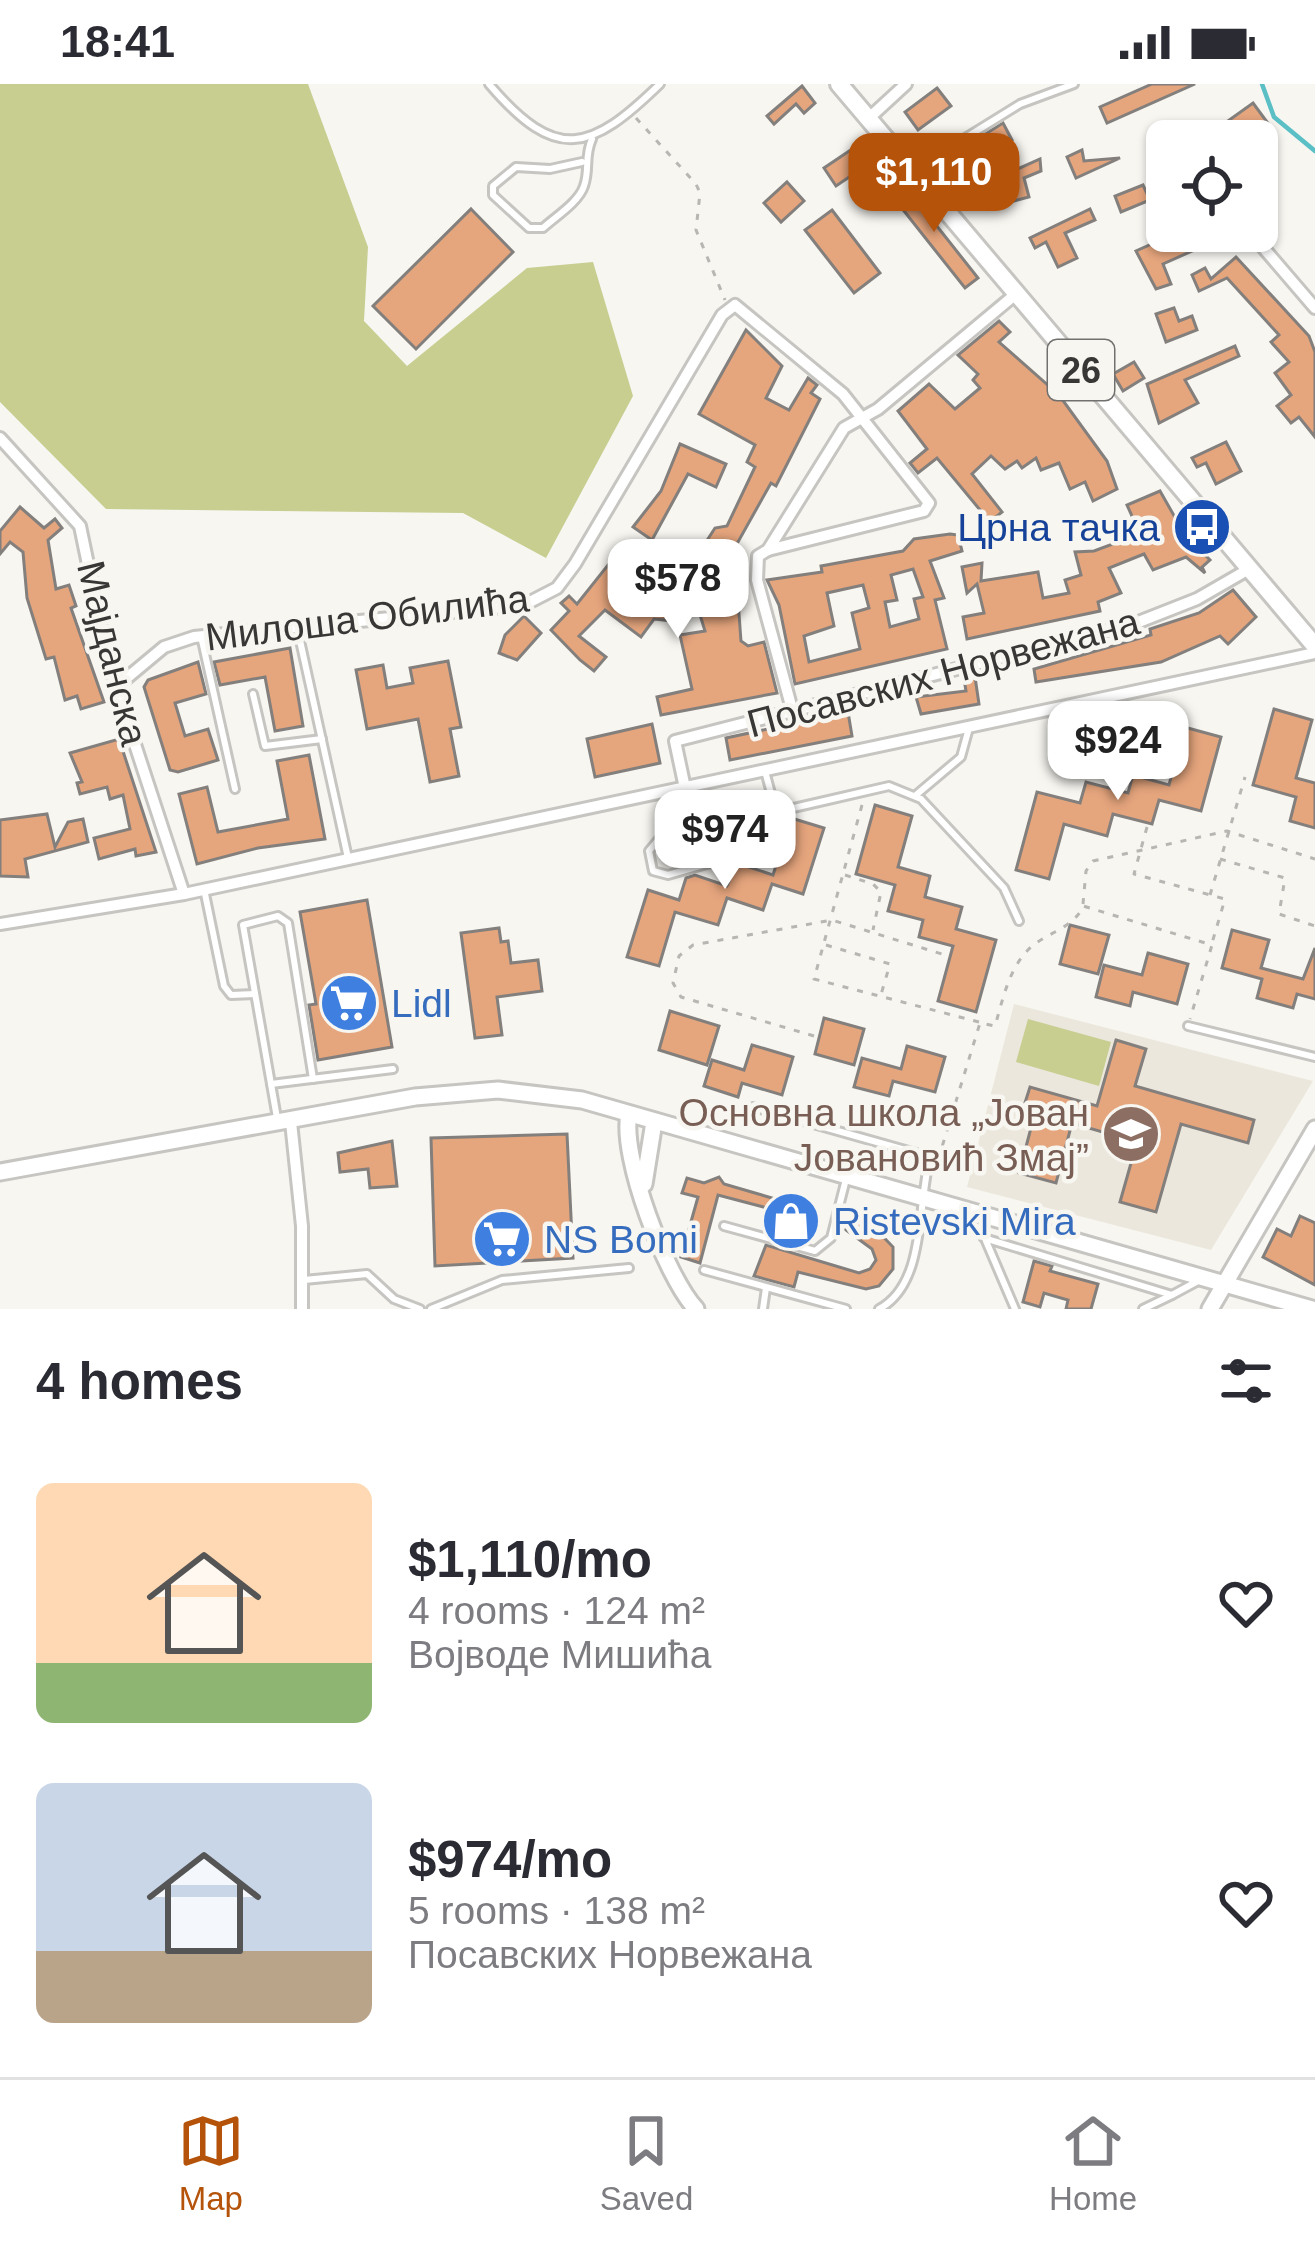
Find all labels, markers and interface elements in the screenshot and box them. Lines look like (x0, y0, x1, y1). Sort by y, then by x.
text: 18:41 (60, 16, 175, 67)
map controls (1146, 120, 1278, 252)
button: locate (1146, 120, 1278, 252)
pin: $1,110 (836, 133, 1032, 235)
text: $1,110 (875, 150, 993, 193)
road number: 26 (1048, 340, 1114, 400)
bus stop icon: Црна тачка (1171, 496, 1233, 558)
place label: Црна тачка (957, 506, 1160, 549)
pin: $578 (607, 539, 749, 641)
text: $578 (635, 556, 721, 599)
street label: Мајданска (69, 557, 156, 750)
street label: Милоша Обилића (203, 576, 531, 659)
street label: Посавских Норвежана (742, 599, 1144, 746)
pin: $924 (1047, 701, 1189, 803)
text: $924 (1075, 718, 1161, 761)
pin: $974 (654, 790, 796, 892)
text: $974 (682, 807, 768, 850)
supermarket icon: Lidl (318, 972, 380, 1034)
place label: Lidl (391, 982, 452, 1025)
place label: Основна школа „Јован Јовановић Змај” (679, 1091, 1089, 1179)
school or university icon: Основна школа „Јован Јовановић Змај” (1100, 1103, 1162, 1165)
shop icon: Ristevski Mira (760, 1190, 822, 1252)
place label: Ristevski Mira (833, 1200, 1076, 1243)
supermarket icon: NS Bomi (471, 1208, 533, 1270)
place label: NS Bomi (544, 1218, 698, 1261)
icon: filters (1213, 1348, 1279, 1414)
text: 4 homes (36, 1353, 243, 1410)
icon: home (132, 1531, 276, 1675)
text: $1,110/mo (408, 1531, 652, 1588)
icon: heart (1213, 1570, 1279, 1636)
text: 4 rooms · 124 m² (408, 1589, 705, 1632)
text: Војводе Мишића (408, 1633, 712, 1676)
icon: home (132, 1831, 276, 1975)
text: $974/mo (408, 1831, 612, 1888)
icon: heart (1213, 1870, 1279, 1936)
text: 5 rooms · 138 m² (408, 1889, 705, 1932)
text: Посавских Норвежана (408, 1933, 812, 1976)
tab: Map (178, 2108, 244, 2218)
tab: Saved (600, 2108, 693, 2218)
tab: Home (1049, 2108, 1137, 2218)

